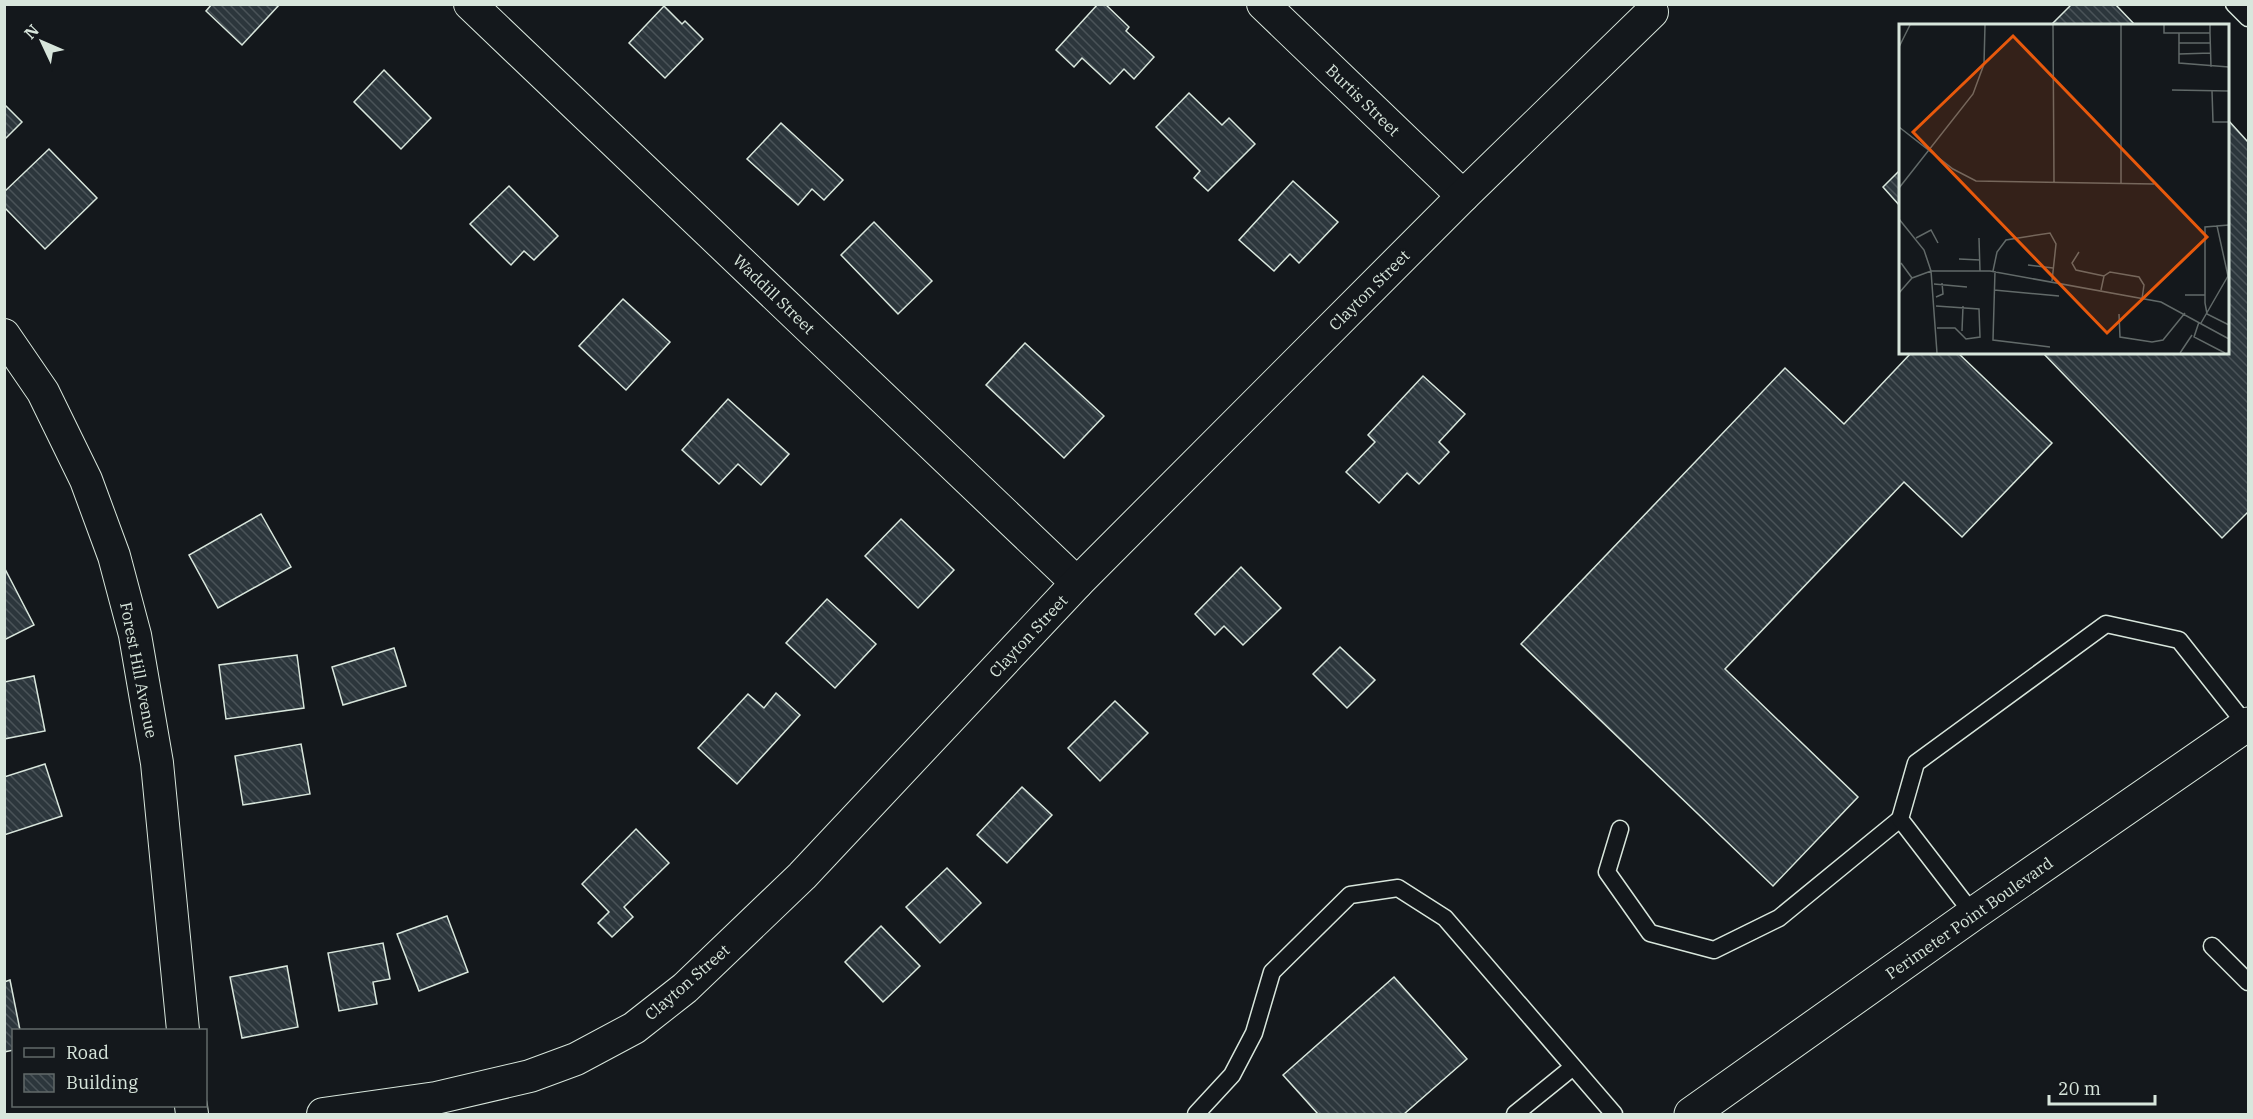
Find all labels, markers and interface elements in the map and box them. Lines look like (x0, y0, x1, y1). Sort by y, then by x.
north arrow (12, 12, 72, 72)
text: N (20, 20, 43, 43)
inset map (1899, 24, 2229, 354)
street label: Burtis Street (1322, 60, 1404, 140)
street label: Clayton Street (1325, 245, 1414, 334)
street label: Waddill Street (729, 250, 819, 338)
street label: Clayton Street (985, 590, 1072, 682)
street label: Forest Hill Avenue (116, 600, 162, 740)
street label: Perimeter Point Boulevard (1882, 852, 2057, 983)
street label: Clayton Street (640, 939, 734, 1024)
legend (12, 1029, 207, 1107)
text: Road (66, 1041, 109, 1064)
scale bar (2049, 1068, 2156, 1106)
text: Building (66, 1071, 138, 1094)
text: 20 m (2058, 1077, 2101, 1100)

